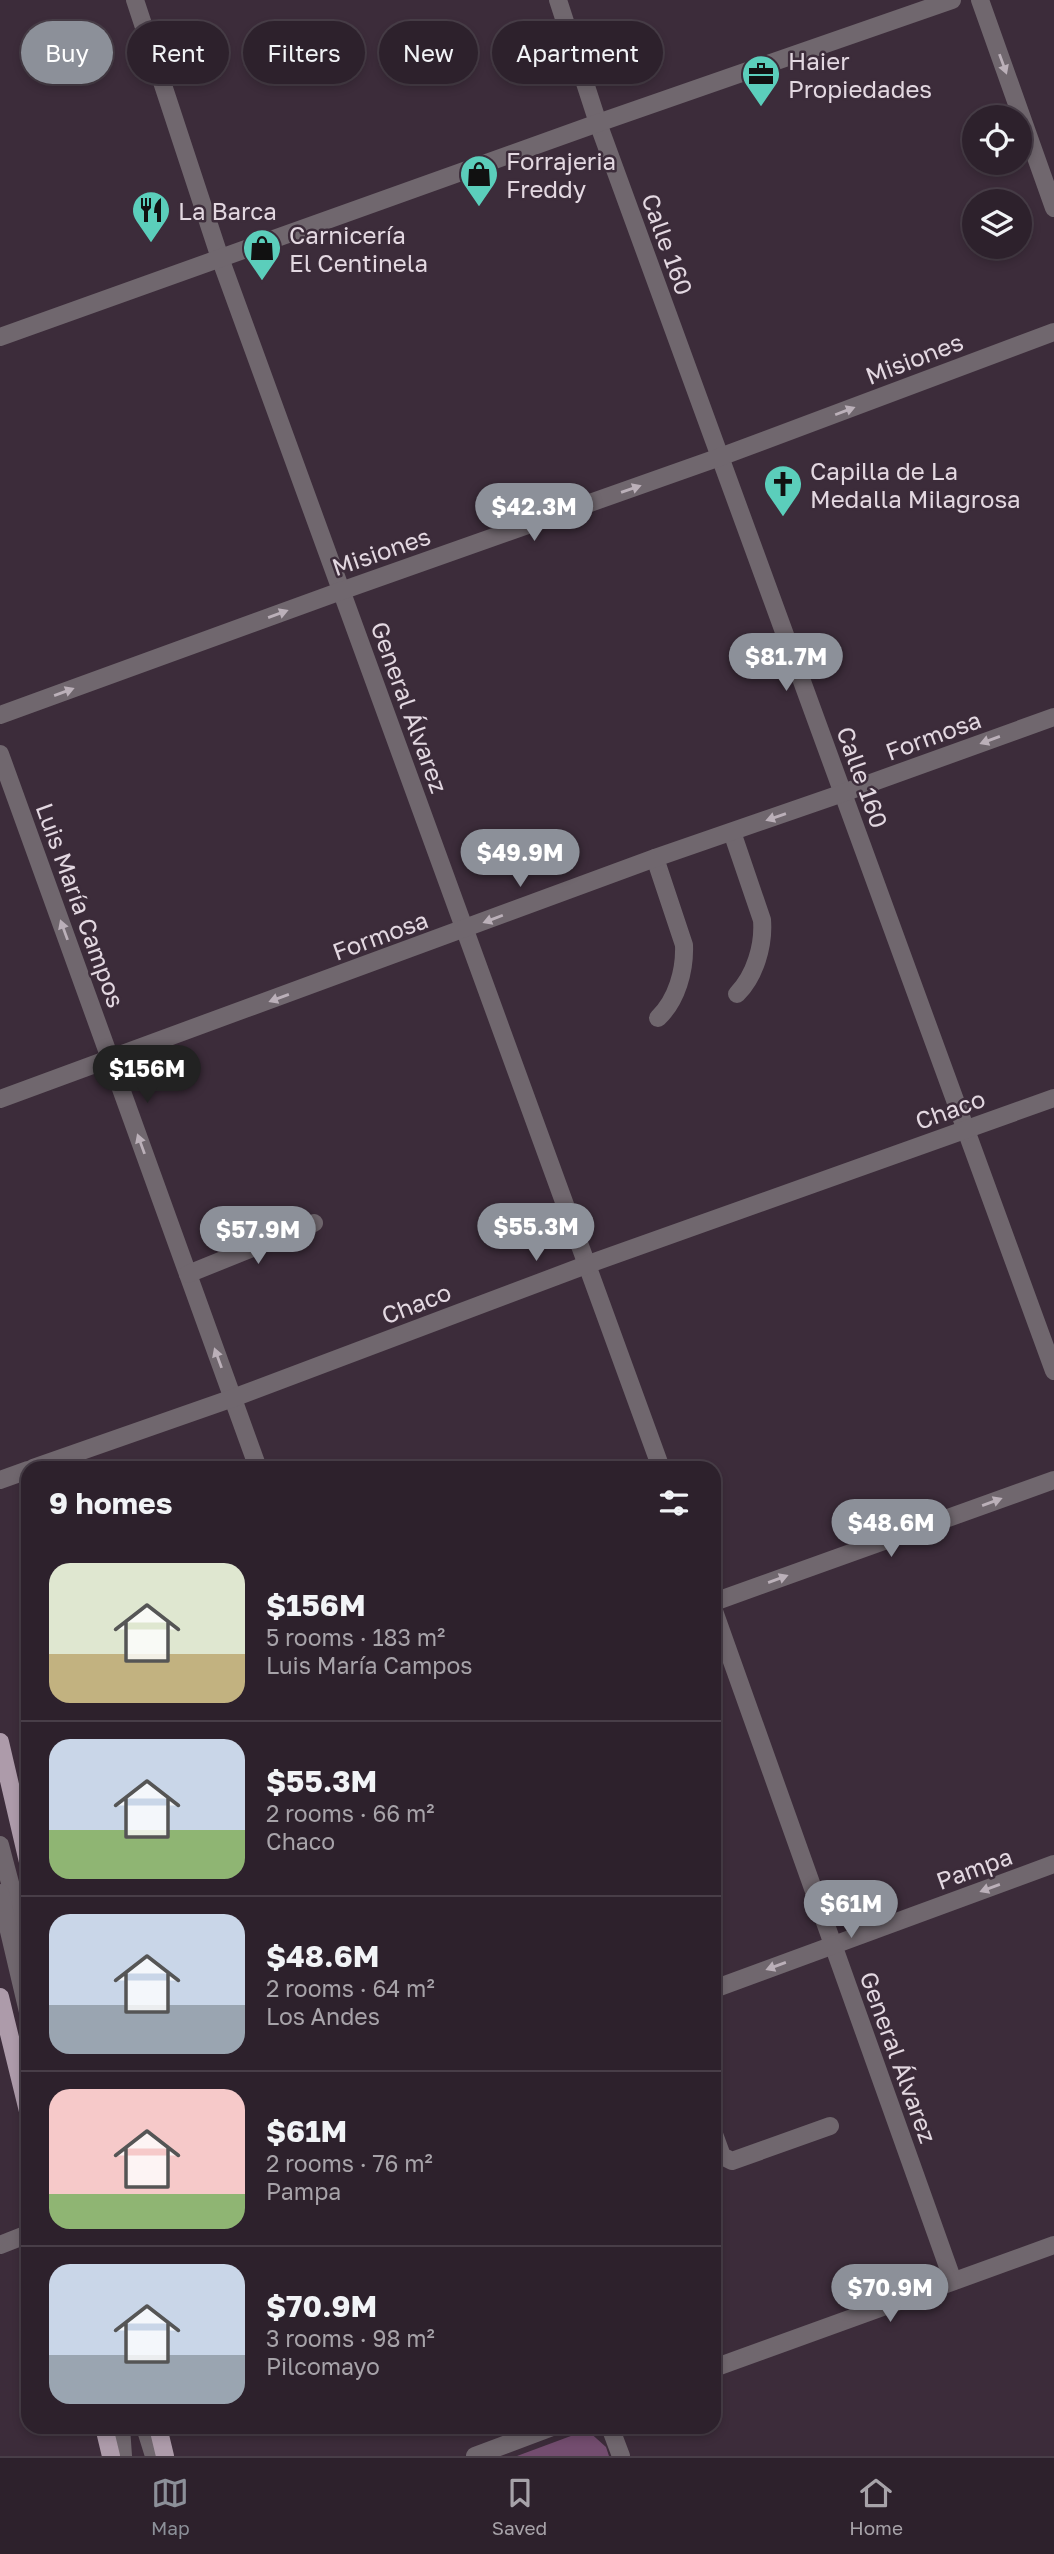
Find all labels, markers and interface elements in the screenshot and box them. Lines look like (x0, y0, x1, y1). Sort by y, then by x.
chip: Buy (21, 21, 113, 84)
chip: Rent (127, 21, 229, 84)
chip: Filters (243, 21, 365, 84)
chip: New (379, 21, 478, 84)
chip: Apartment (492, 21, 663, 84)
place label: Haier Propiedades (788, 46, 932, 103)
office icon: Haier Propiedades (740, 53, 782, 108)
one-way arrow (998, 54, 1009, 75)
map controls (962, 105, 1032, 259)
button: locate (962, 105, 1032, 175)
place label: Forrajeria Freddy (506, 146, 616, 203)
shop icon: Forrajeria Freddy (458, 153, 500, 208)
restaurant icon: La Barca (130, 189, 172, 244)
street label: Calle 160 (636, 189, 700, 299)
button: layers (962, 189, 1032, 259)
place label: La Barca (178, 196, 277, 225)
place label: Carnicería El Centinela (289, 220, 428, 277)
shop icon: Carnicería El Centinela (241, 227, 283, 282)
street label: Misiones (861, 326, 967, 390)
one-way arrow (834, 405, 855, 416)
place label: Capilla de La Medalla Milagrosa (810, 456, 1021, 513)
church icon: Capilla de La Medalla Milagrosa (762, 463, 804, 518)
one-way arrow (620, 483, 641, 494)
pin: $42.3M (477, 484, 591, 543)
text: $42.3M (491, 492, 577, 520)
street label: Misiones (328, 521, 434, 581)
one-way arrow (267, 608, 288, 619)
street label: General Álvarez (366, 617, 454, 797)
pin: $81.7M (729, 634, 843, 693)
text: $81.7M (745, 642, 827, 670)
one-way arrow (54, 686, 75, 697)
street label: Formosa (881, 704, 985, 766)
street label: Calle 160 (831, 722, 895, 832)
one-way arrow (979, 735, 1000, 746)
street label: Luis María Campos (31, 799, 131, 1011)
one-way arrow (765, 812, 786, 823)
pin: $49.9M (463, 830, 577, 889)
text: $49.9M (477, 838, 563, 866)
street label: Formosa (328, 904, 432, 966)
one-way arrow (482, 914, 503, 925)
one-way arrow (58, 920, 69, 941)
one-way arrow (269, 992, 290, 1003)
pin: $156M (98, 1046, 196, 1105)
text: $156M (109, 1054, 185, 1082)
street label: Chaco (911, 1083, 989, 1135)
one-way arrow (135, 1134, 146, 1155)
pin: $55.3M (479, 1204, 593, 1263)
pin: $57.9M (201, 1206, 315, 1266)
text: $55.3M (493, 1212, 579, 1240)
text: $57.9M (216, 1215, 300, 1243)
street label: Chaco (377, 1277, 455, 1329)
one-way arrow (213, 1347, 224, 1368)
icon: filters (655, 1484, 693, 1522)
text: 9 homes (49, 1485, 172, 1521)
one-way arrow (982, 1496, 1003, 1507)
pin: $48.6M (834, 1500, 948, 1559)
text: $48.6M (848, 1508, 934, 1536)
one-way arrow (768, 1573, 789, 1584)
text: $156M (266, 1587, 366, 1623)
icon: home (105, 1591, 189, 1675)
text: 5 rooms · 183 m² (266, 1623, 445, 1651)
text: Luis María Campos (266, 1651, 472, 1679)
text: $55.3M (266, 1763, 377, 1799)
icon: home (105, 1767, 189, 1851)
text: 2 rooms · 66 m² (266, 1799, 435, 1827)
text: Chaco (266, 1827, 335, 1855)
street label: Pampa (932, 1841, 1016, 1895)
pin: $61M (810, 1881, 892, 1940)
one-way arrow (979, 1883, 1000, 1894)
text: $61M (820, 1889, 882, 1917)
text: $48.6M (266, 1938, 379, 1974)
icon: home (105, 1942, 189, 2026)
one-way arrow (766, 1961, 787, 1972)
street label: General Álvarez (855, 1967, 943, 2147)
text: 2 rooms · 64 m² (266, 1974, 435, 2002)
text: Los Andes (266, 2002, 380, 2030)
text: $61M (266, 2113, 347, 2149)
icon: home (105, 2117, 189, 2201)
text: 2 rooms · 76 m² (266, 2149, 433, 2177)
text: Pampa (266, 2177, 341, 2205)
pin: $70.9M (833, 2264, 947, 2324)
text: $70.9M (847, 2273, 933, 2301)
text: $70.9M (266, 2288, 377, 2324)
icon: home (105, 2292, 189, 2376)
text: 3 rooms · 98 m² (266, 2324, 435, 2352)
text: Pilcomayo (266, 2352, 380, 2380)
tab: Map (151, 2474, 190, 2539)
tab: Saved (492, 2474, 547, 2539)
tab: Home (849, 2474, 903, 2539)

